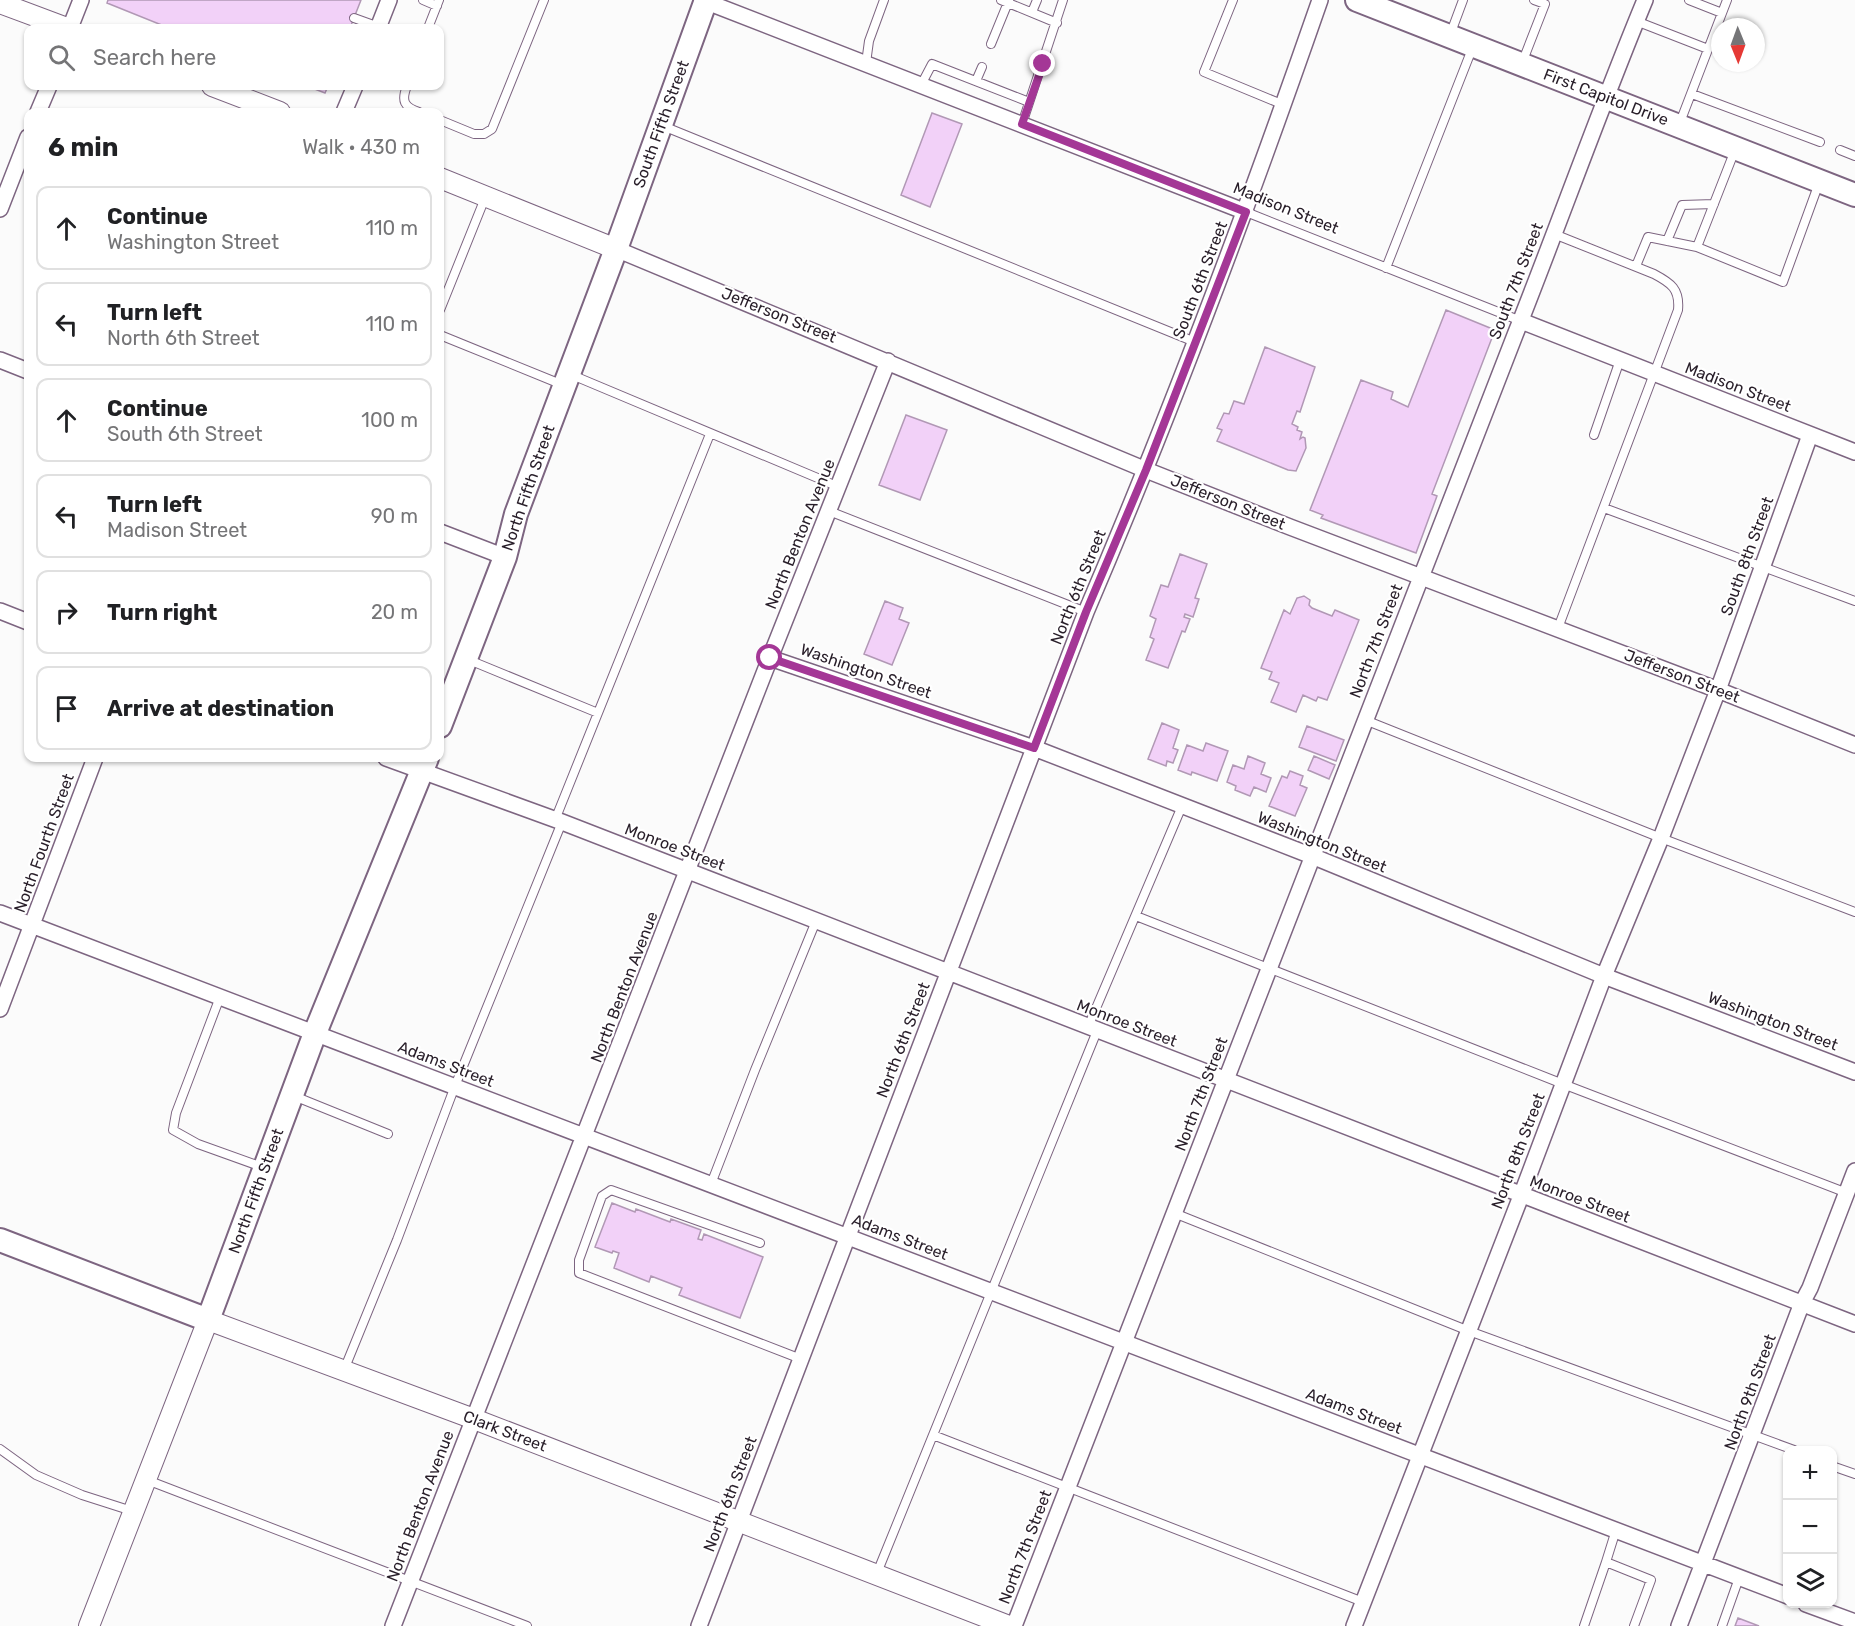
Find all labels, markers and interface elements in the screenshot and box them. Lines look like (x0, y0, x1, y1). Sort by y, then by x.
north arrow (1711, 18, 1765, 72)
search box (24, 24, 444, 90)
icon: search (45, 41, 78, 74)
text: Search here (93, 44, 216, 71)
route end (1029, 50, 1055, 76)
street label: South Fifth Street (629, 58, 693, 190)
street label: First Capitol Drive (1541, 64, 1671, 130)
text: 6 min (48, 132, 118, 163)
text: Walk · 430 m (302, 135, 420, 159)
street label: Madison Street (1230, 178, 1342, 238)
text: Continue (107, 203, 208, 230)
icon: ahead (50, 212, 83, 245)
text: 110 m (366, 216, 418, 240)
street label: South 6th Street (1169, 218, 1231, 342)
street label: South 7th Street (1485, 220, 1547, 342)
text: Washington Street (107, 230, 279, 254)
street label: Jefferson Street (719, 283, 839, 347)
text: Turn left (107, 299, 202, 326)
icon: left (50, 308, 83, 341)
text: 110 m (366, 312, 418, 336)
text: North 6th Street (107, 326, 260, 350)
street label: Madison Street (1682, 358, 1794, 416)
text: Continue (107, 395, 208, 422)
icon: ahead (50, 404, 83, 437)
text: 100 m (361, 408, 418, 432)
text: South 6th Street (107, 422, 263, 446)
street label: North Fifth Street (498, 423, 558, 553)
street label: North Benton Avenue (761, 456, 839, 612)
street label: Jefferson Street (1168, 470, 1288, 534)
text: Turn left (107, 491, 202, 518)
street label: South 8th Street (1717, 494, 1777, 618)
icon: left (50, 500, 83, 533)
text: 90 m (371, 504, 418, 528)
text: Madison Street (107, 518, 247, 542)
street label: North 6th Street (1046, 527, 1110, 647)
street label: North 7th Street (1346, 581, 1406, 701)
icon: right (50, 596, 83, 629)
text: Turn right (107, 599, 217, 626)
text: 20 m (371, 600, 418, 624)
street label: Washington Street (798, 640, 934, 702)
route start (756, 644, 782, 670)
street label: Jefferson Street (1622, 645, 1742, 707)
icon: arrive (50, 692, 83, 725)
text: Arrive at destination (107, 695, 334, 722)
street label: North Fourth Street (10, 771, 78, 915)
street label: Washington Street (1255, 807, 1389, 877)
street label: Monroe Street (622, 819, 728, 875)
street label: North Benton Avenue (586, 909, 662, 1065)
street label: North 6th Street (872, 980, 934, 1100)
street label: Washington Street (1705, 987, 1841, 1055)
street label: Monroe Street (1074, 995, 1180, 1051)
street label: North 7th Street (1171, 1034, 1231, 1154)
street label: Adams Street (395, 1037, 497, 1091)
street label: North 8th Street (1487, 1090, 1549, 1212)
street label: North Fifth Street (225, 1126, 287, 1256)
street label: Monroe Street (1527, 1171, 1633, 1227)
street label: Adams Street (849, 1210, 951, 1264)
street label: North 9th Street (1720, 1331, 1780, 1453)
street label: Adams Street (1303, 1384, 1405, 1438)
street label: Clark Street (461, 1406, 549, 1456)
street label: North Benton Avenue (382, 1428, 458, 1584)
street label: North 6th Street (699, 1434, 761, 1554)
map controls (1783, 1446, 1837, 1608)
button: + (1783, 1446, 1837, 1500)
street label: North 7th Street (995, 1487, 1055, 1607)
button: − (1783, 1500, 1837, 1554)
button: layers (1783, 1554, 1837, 1608)

